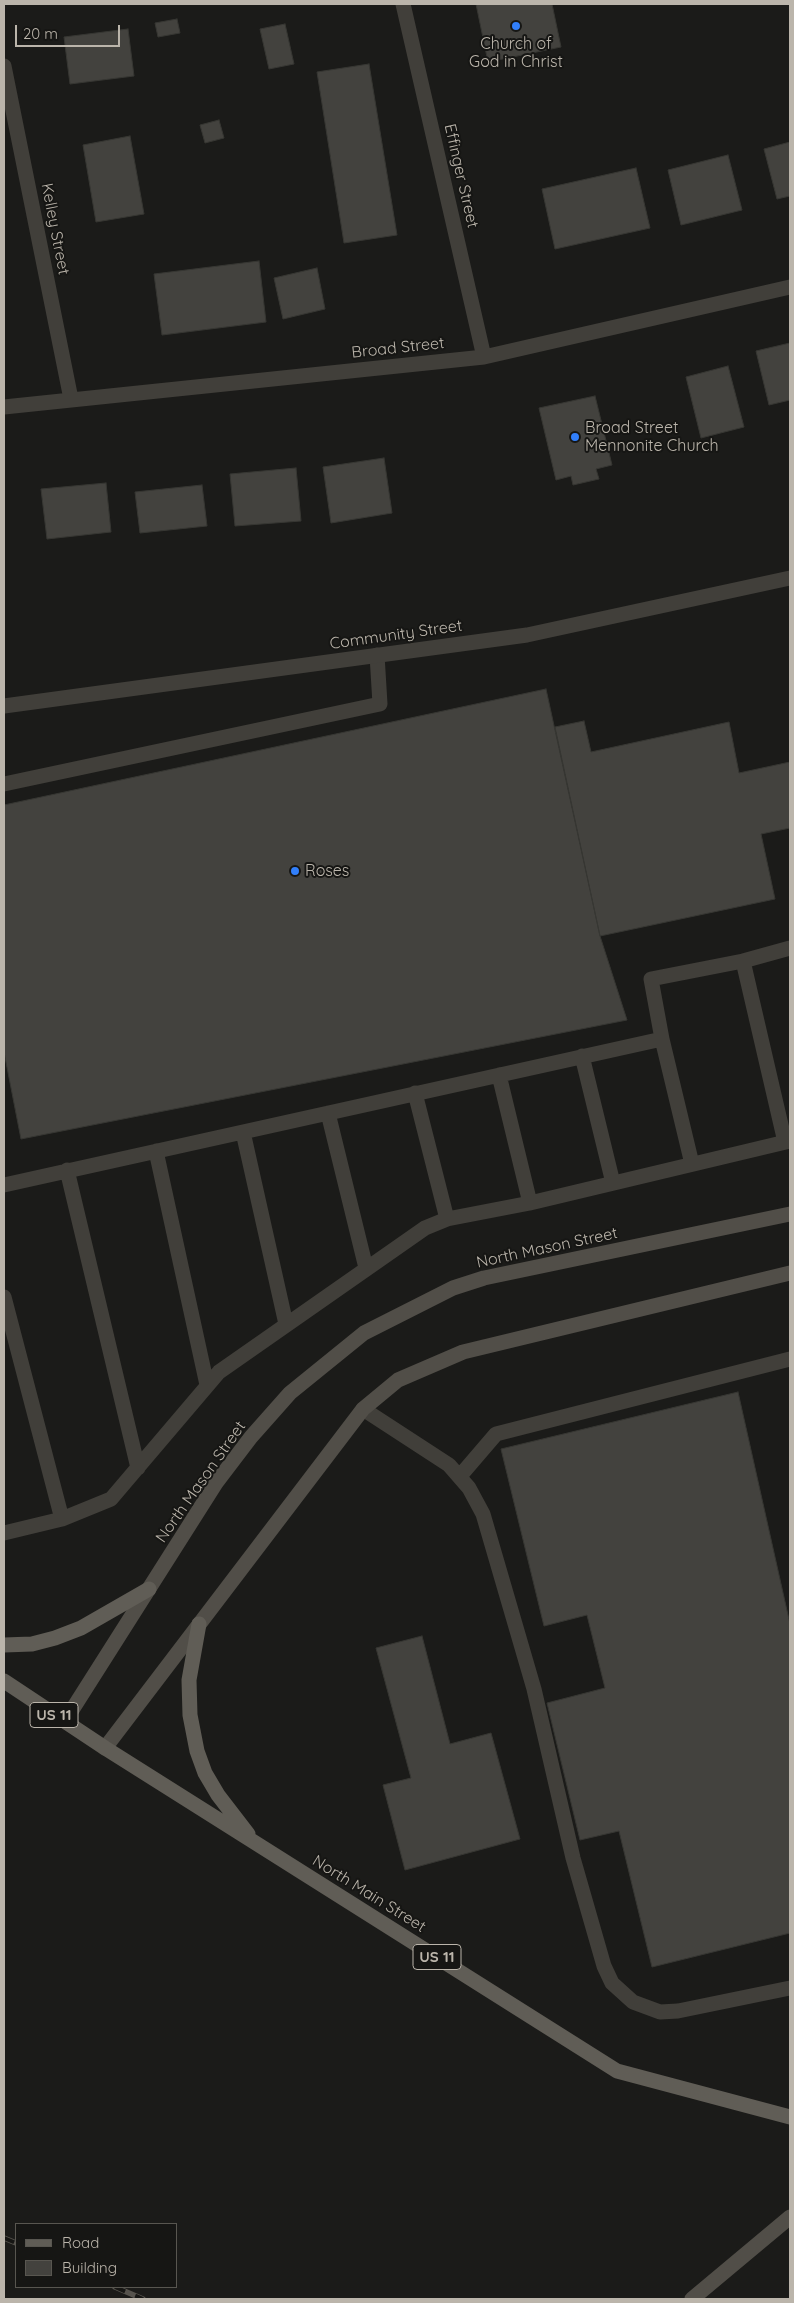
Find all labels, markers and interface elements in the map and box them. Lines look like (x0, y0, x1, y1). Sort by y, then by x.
scale bar (18, 15, 122, 47)
marker: Church of God in Christ (510, 20, 522, 32)
text: 20 m (23, 24, 58, 43)
place label: Church of God in Christ (469, 34, 563, 72)
street label: Effinger Street (440, 122, 482, 230)
street label: Kelley Street (37, 182, 73, 276)
street label: Broad Street (351, 334, 445, 362)
place label: Broad Street Mennonite Church (585, 418, 719, 456)
marker: Broad Street Mennonite Church (569, 431, 581, 443)
street label: Community Street (328, 616, 464, 654)
place label: Roses (305, 861, 349, 881)
marker: Roses (289, 865, 301, 877)
street label: North Mason Street (475, 1224, 619, 1272)
street label: North Mason Street (152, 1418, 250, 1546)
road number: US 11 (30, 1702, 78, 1728)
street label: North Main Street (309, 1851, 429, 1937)
road number: US 11 (413, 1944, 461, 1970)
legend (15, 2223, 178, 2288)
text: Road (62, 2233, 99, 2252)
text: Building (62, 2258, 117, 2277)

